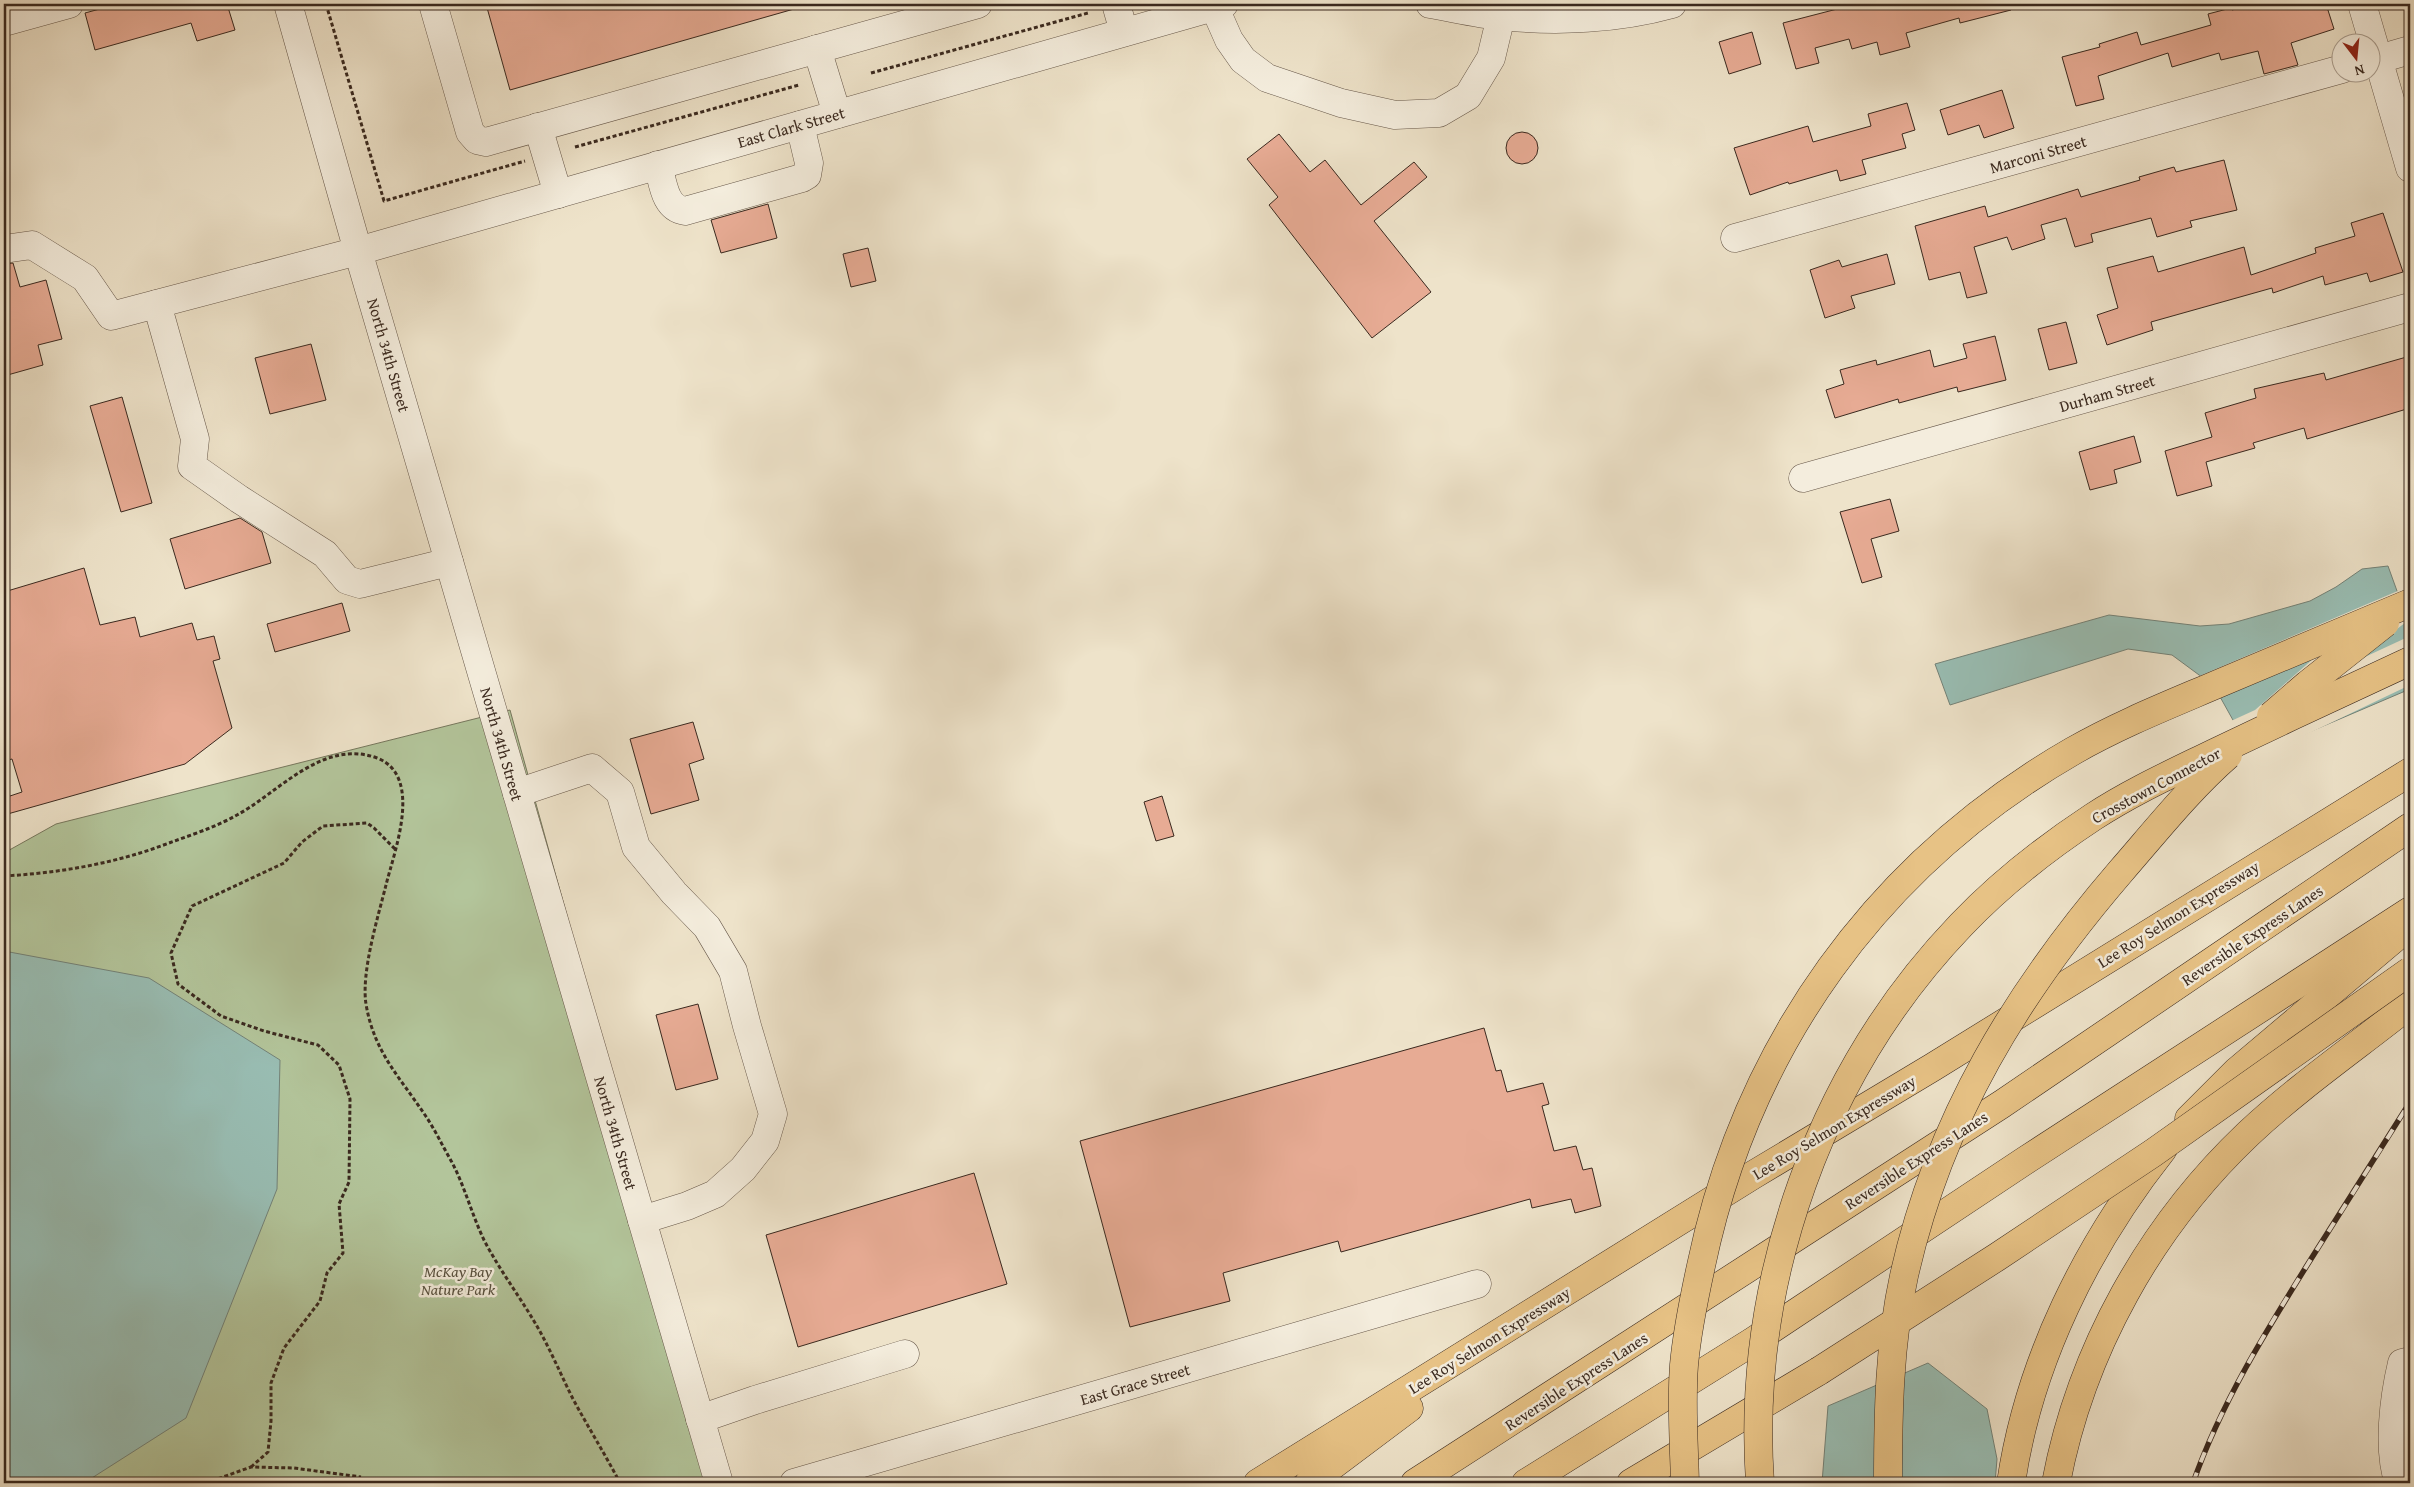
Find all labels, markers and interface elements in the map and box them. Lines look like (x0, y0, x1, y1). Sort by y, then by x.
north arrow (2332, 32, 2382, 82)
text: N (2352, 60, 2367, 82)
street label: East Clark Street (735, 100, 848, 154)
street label: Marconi Street (1987, 129, 2090, 179)
street label: North 34th Street (361, 295, 417, 415)
street label: Durham Street (2056, 368, 2158, 418)
street label: North 34th Street (474, 684, 530, 804)
street label: Crosstown Connector (2087, 741, 2225, 829)
street label: Lee Roy Selmon Expressway (2092, 854, 2264, 974)
street label: Reversible Express Lanes (2176, 879, 2328, 991)
street label: Lee Roy Selmon Expressway (1748, 1069, 1920, 1185)
street label: North 34th Street (588, 1073, 644, 1193)
street label: Reversible Express Lanes (1840, 1105, 1992, 1215)
park label: McKay Bay Nature Park (420, 1259, 496, 1301)
street label: Lee Roy Selmon Expressway (1403, 1280, 1575, 1400)
street label: Reversible Express Lanes (1500, 1326, 1652, 1436)
street label: East Grace Street (1077, 1357, 1193, 1411)

